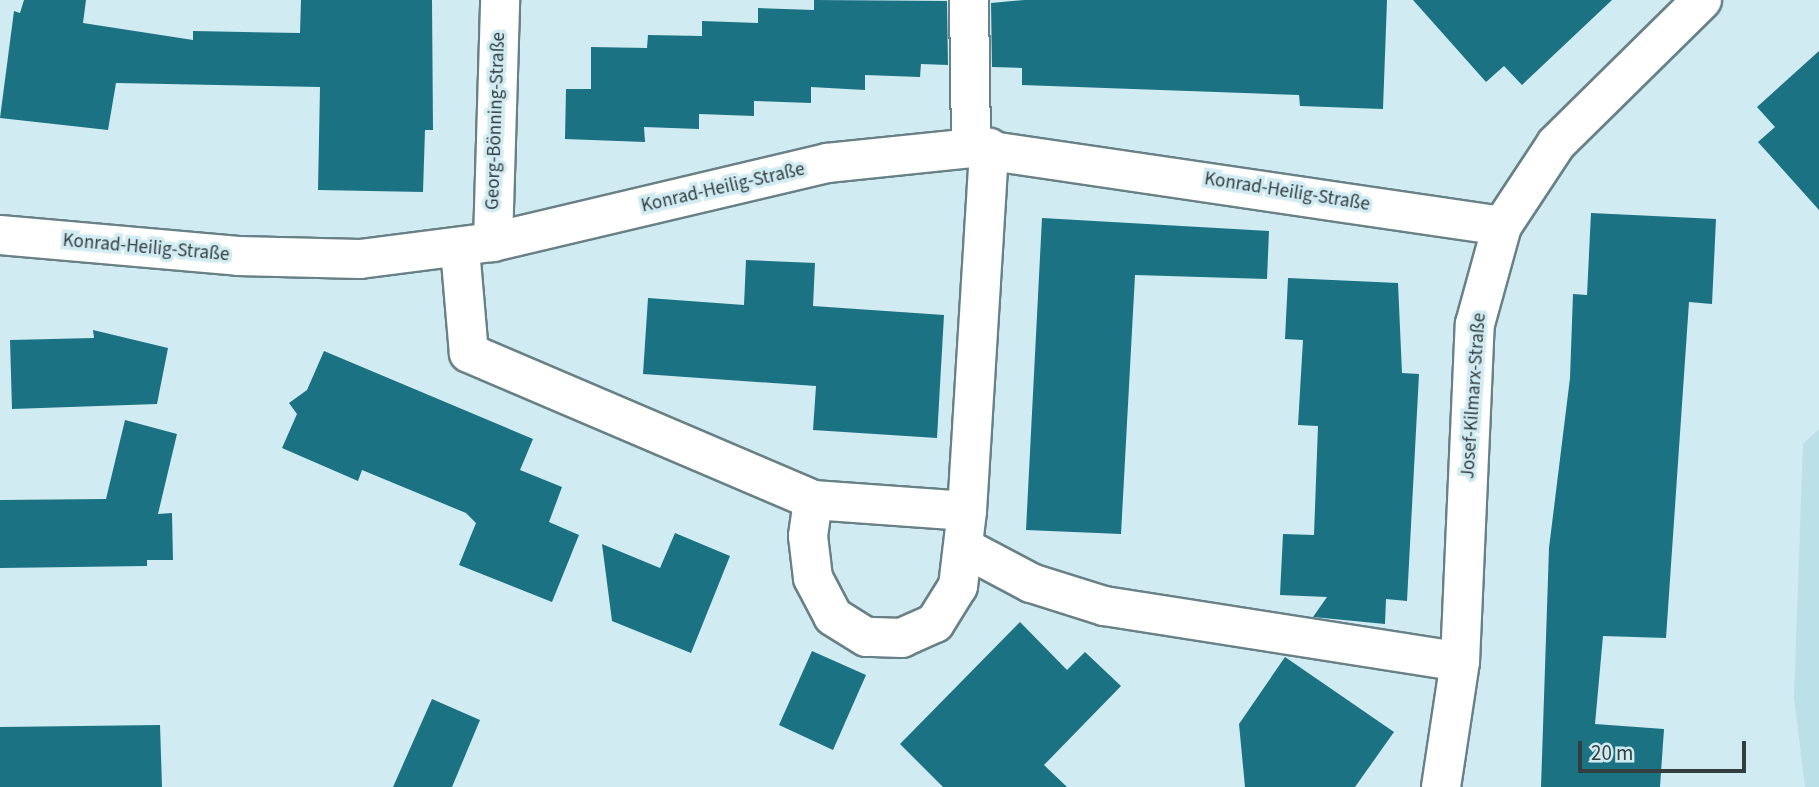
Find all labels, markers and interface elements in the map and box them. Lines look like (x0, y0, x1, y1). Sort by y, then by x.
street label: Georg-Bönning-Straße (482, 32, 510, 210)
street label: Konrad-Heilig-Straße (639, 158, 807, 218)
street label: Konrad-Heilig-Straße (1203, 168, 1371, 216)
street label: Konrad-Heilig-Straße (62, 229, 230, 267)
street label: Josef-Kilmarx-Straße (1457, 312, 1491, 480)
scale bar (1581, 728, 1749, 772)
text: 20 m (1591, 738, 1633, 768)

